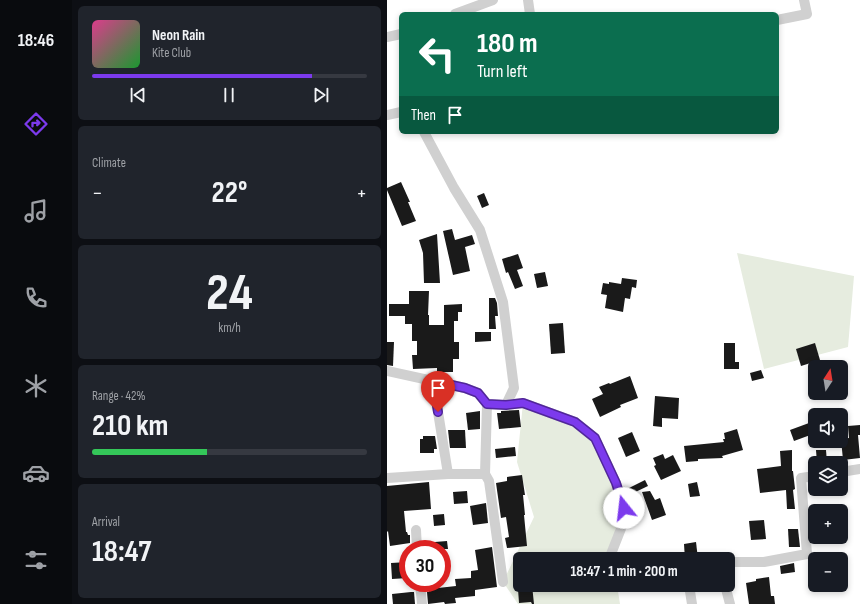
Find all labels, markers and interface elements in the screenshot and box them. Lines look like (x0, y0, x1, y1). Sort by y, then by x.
text: Neon Rain (152, 26, 205, 45)
text: 180 m (477, 27, 537, 60)
icon: left (411, 28, 463, 80)
text: 18:46 (18, 30, 54, 51)
text: Kite Club (152, 45, 191, 61)
text: Turn left (477, 61, 528, 82)
icon: previous (127, 84, 149, 106)
icon: pause (218, 84, 240, 106)
icon: next (310, 84, 332, 106)
icon: arrive (444, 104, 466, 126)
text: Then (411, 106, 436, 125)
icon: directions (22, 110, 50, 138)
text: Climate (92, 155, 126, 171)
text: 22° (212, 175, 247, 211)
text: − (92, 180, 103, 207)
text: + (356, 180, 367, 207)
icon: music (22, 197, 50, 225)
text: 24 (206, 262, 253, 325)
icon: phone (22, 284, 50, 312)
text: km/h (218, 320, 241, 336)
north arrow (808, 360, 848, 400)
map controls (808, 360, 848, 592)
pin (421, 371, 455, 412)
icon: climate (22, 372, 50, 400)
icon: arrive (427, 377, 449, 399)
text: Range · 42% (92, 388, 146, 404)
text: 210 km (92, 408, 168, 444)
button: sound (808, 408, 848, 448)
button: layers (808, 456, 848, 496)
icon: car (22, 459, 50, 487)
position arrow (603, 487, 645, 529)
button: + (808, 504, 848, 544)
text: Arrival (92, 514, 120, 530)
text: 18:47 (92, 534, 151, 570)
speed limit sign: 30 (399, 540, 451, 592)
icon: filters (22, 546, 50, 574)
button: − (808, 552, 848, 592)
text: 18:47 · 1 min · 200 m (570, 562, 678, 581)

